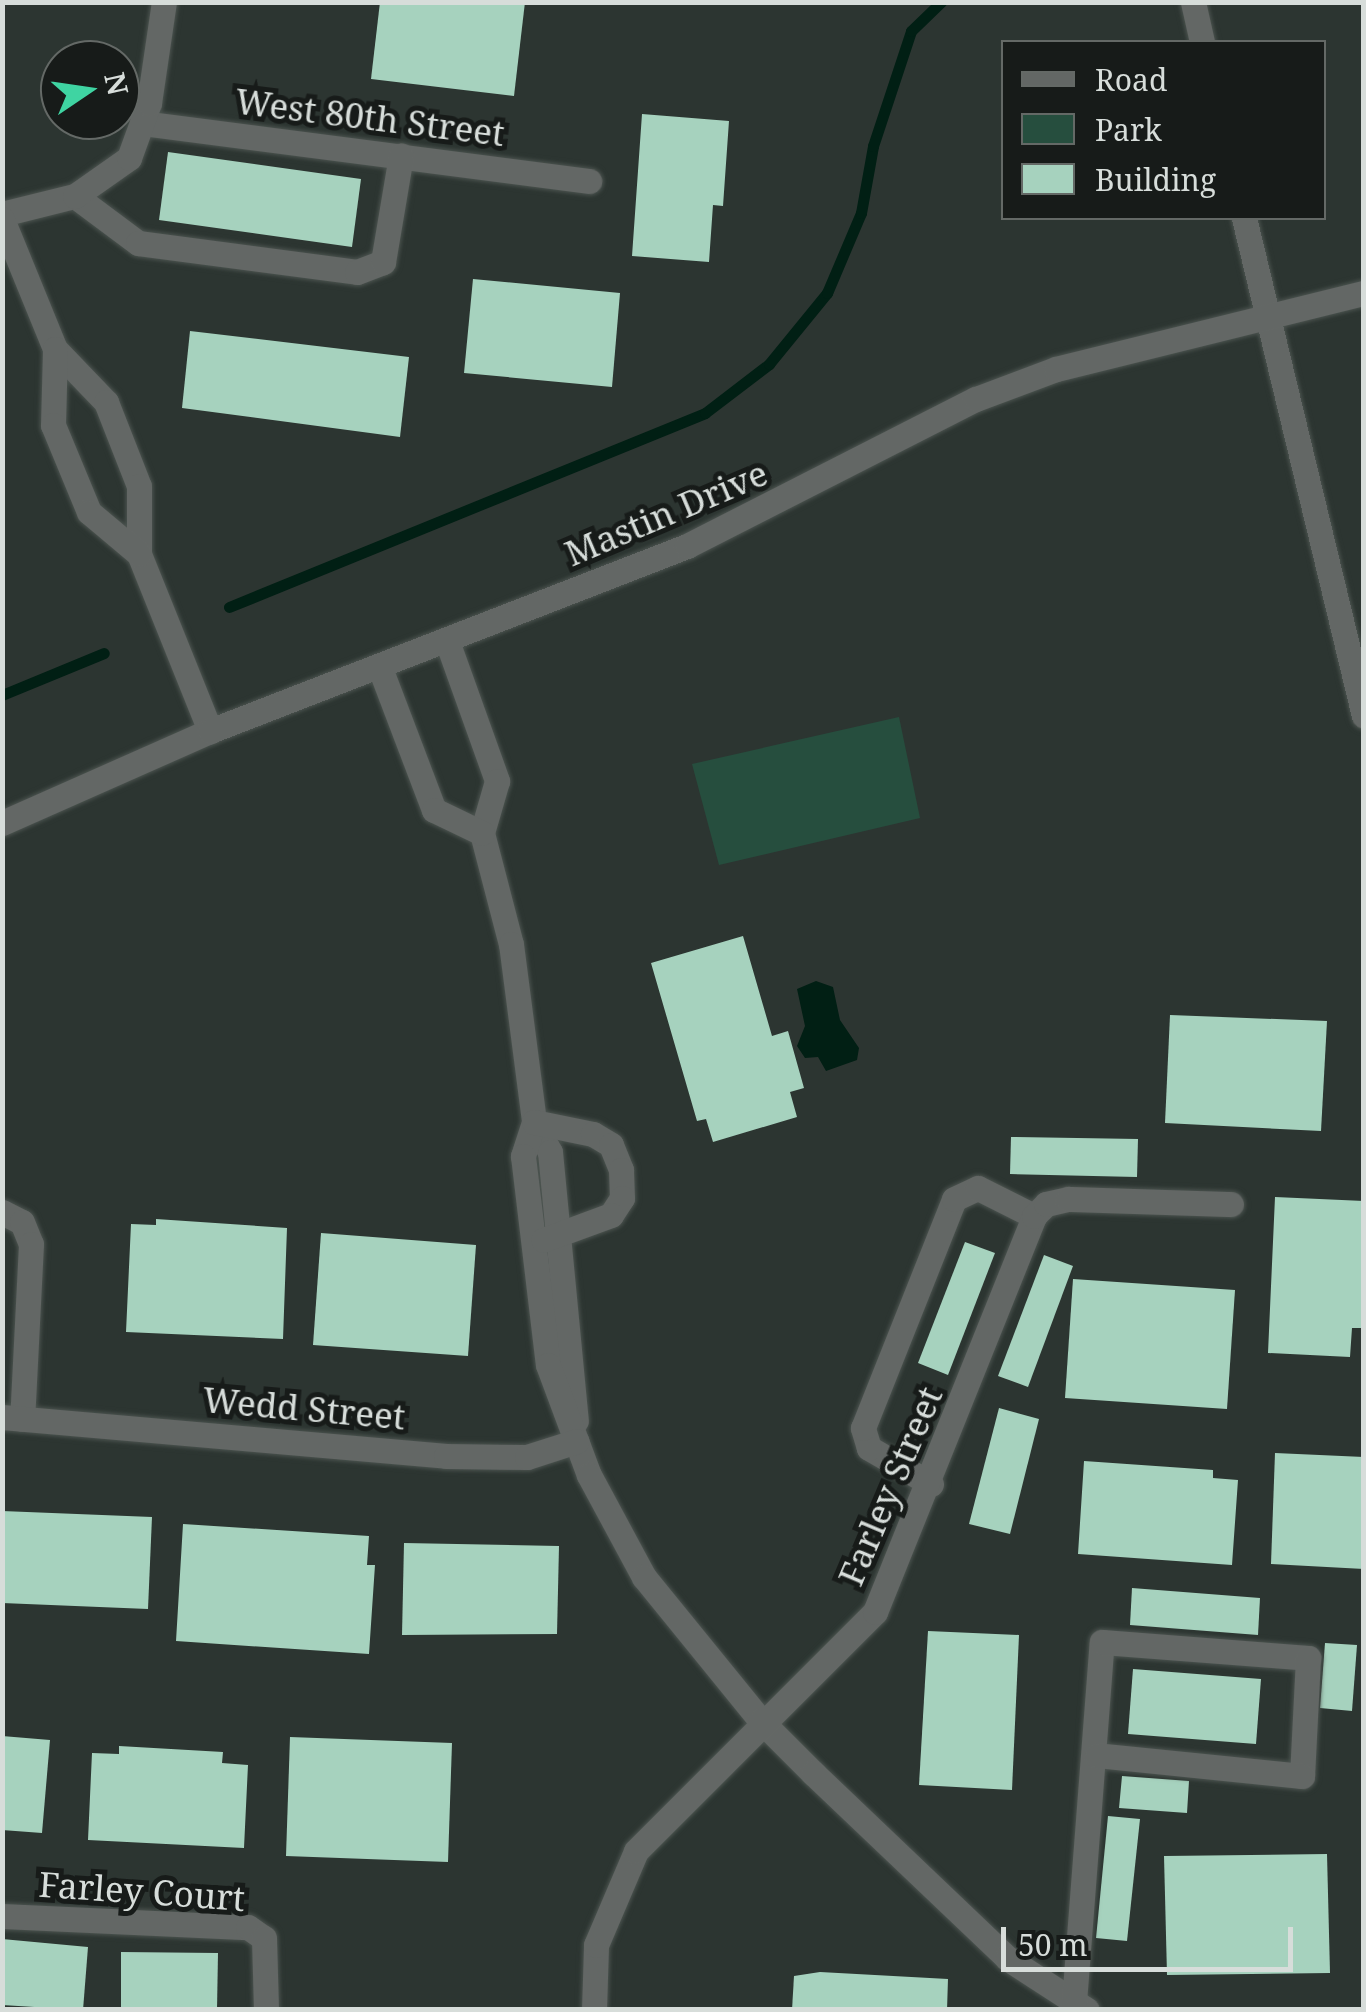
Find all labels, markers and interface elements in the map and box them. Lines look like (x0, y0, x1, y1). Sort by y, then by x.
north arrow (40, 40, 140, 140)
legend (1001, 40, 1326, 220)
text: Road (1095, 59, 1167, 100)
text: N (96, 69, 138, 99)
street label: West 80th Street (233, 80, 507, 154)
text: Park (1095, 109, 1162, 150)
text: Building (1095, 159, 1216, 200)
street label: Mastin Drive (559, 452, 773, 574)
street label: Wedd Street (201, 1378, 407, 1438)
street label: Farley Street (829, 1380, 951, 1592)
street label: Farley Court (37, 1863, 247, 1919)
scale bar (1006, 1907, 1298, 1969)
text: 50 m (1018, 1924, 1088, 1965)

